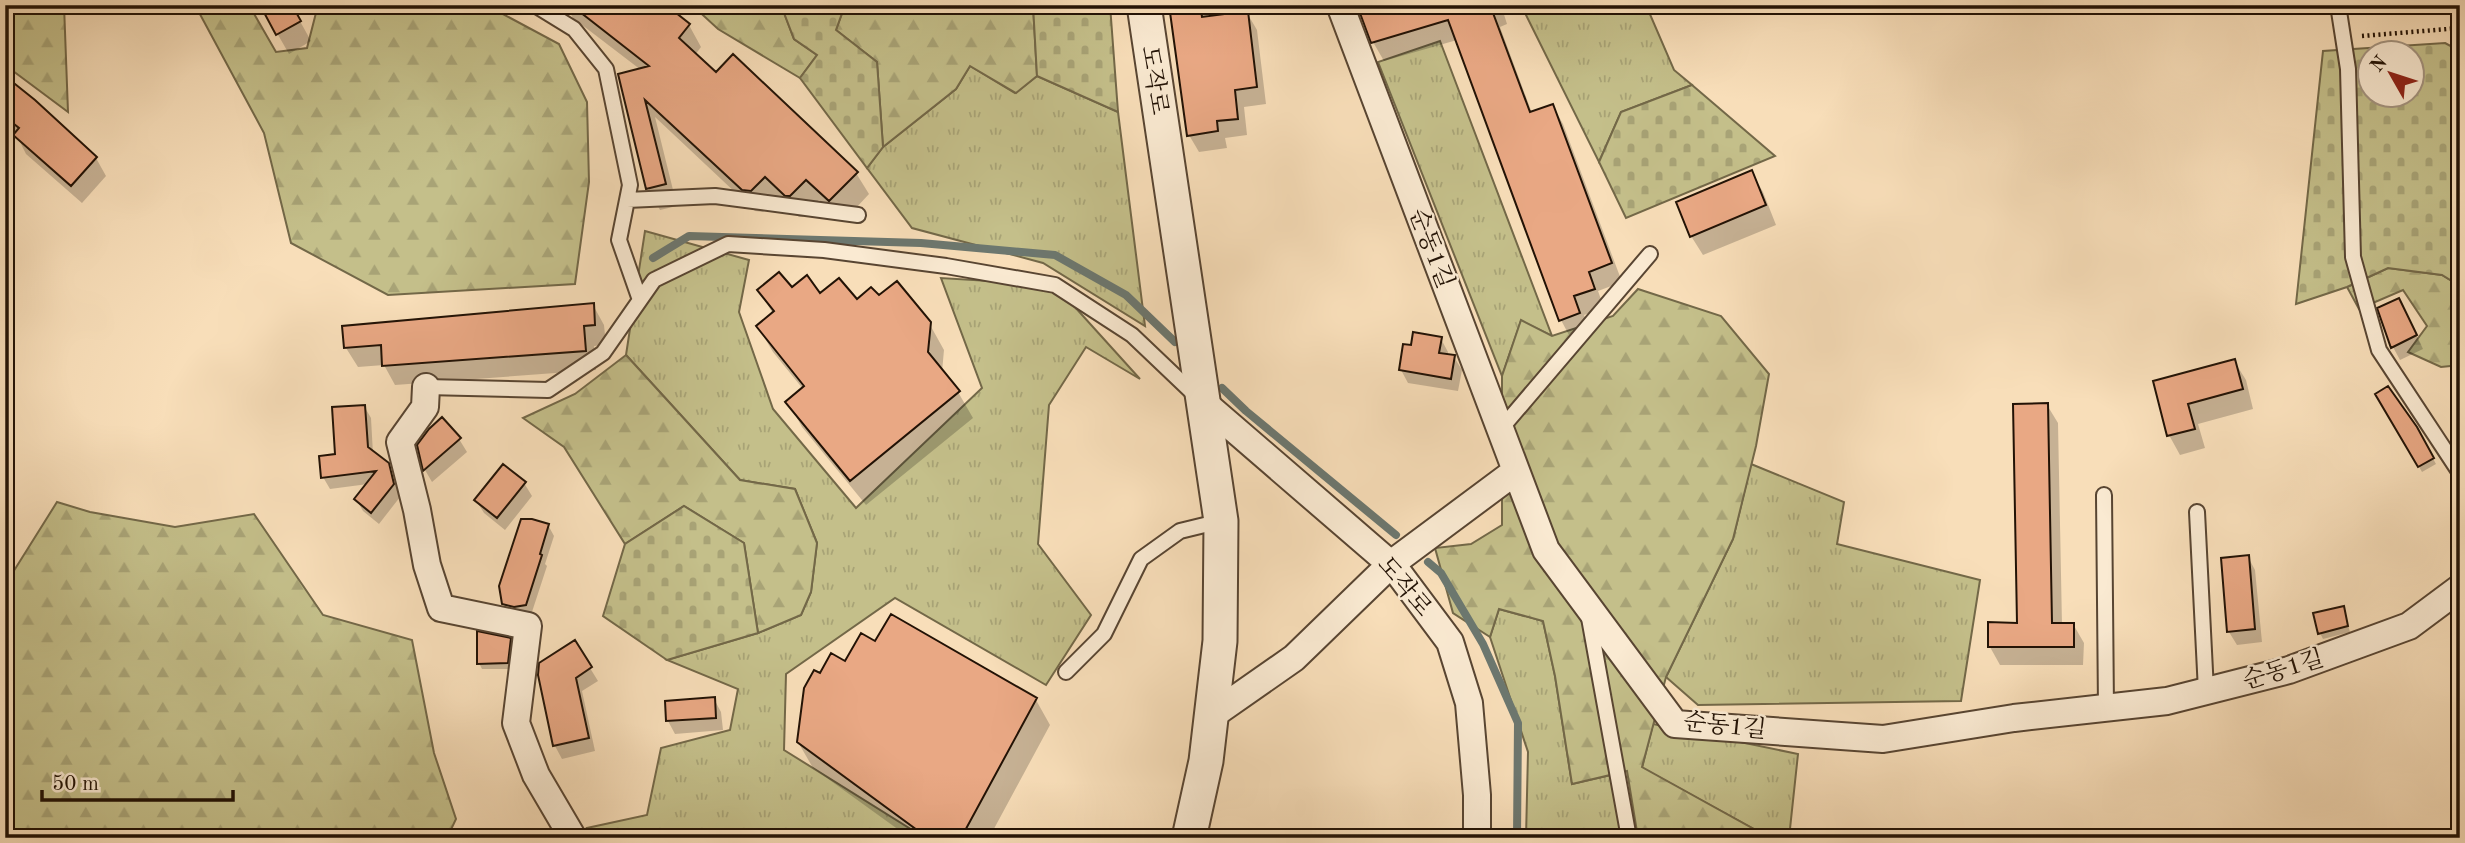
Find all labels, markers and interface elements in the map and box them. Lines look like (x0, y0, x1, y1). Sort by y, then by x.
north arrow (2356, 38, 2426, 108)
street label: 도작로 (1136, 44, 1172, 117)
text: N (2368, 53, 2392, 76)
street label: 순동1길 (1404, 205, 1458, 292)
street label: 도작로 (1372, 552, 1437, 622)
street label: 순동1길 (2240, 645, 2327, 695)
street label: 순동1길 (1682, 709, 1768, 743)
scale bar (42, 759, 233, 803)
text: 50 m (52, 774, 99, 795)

